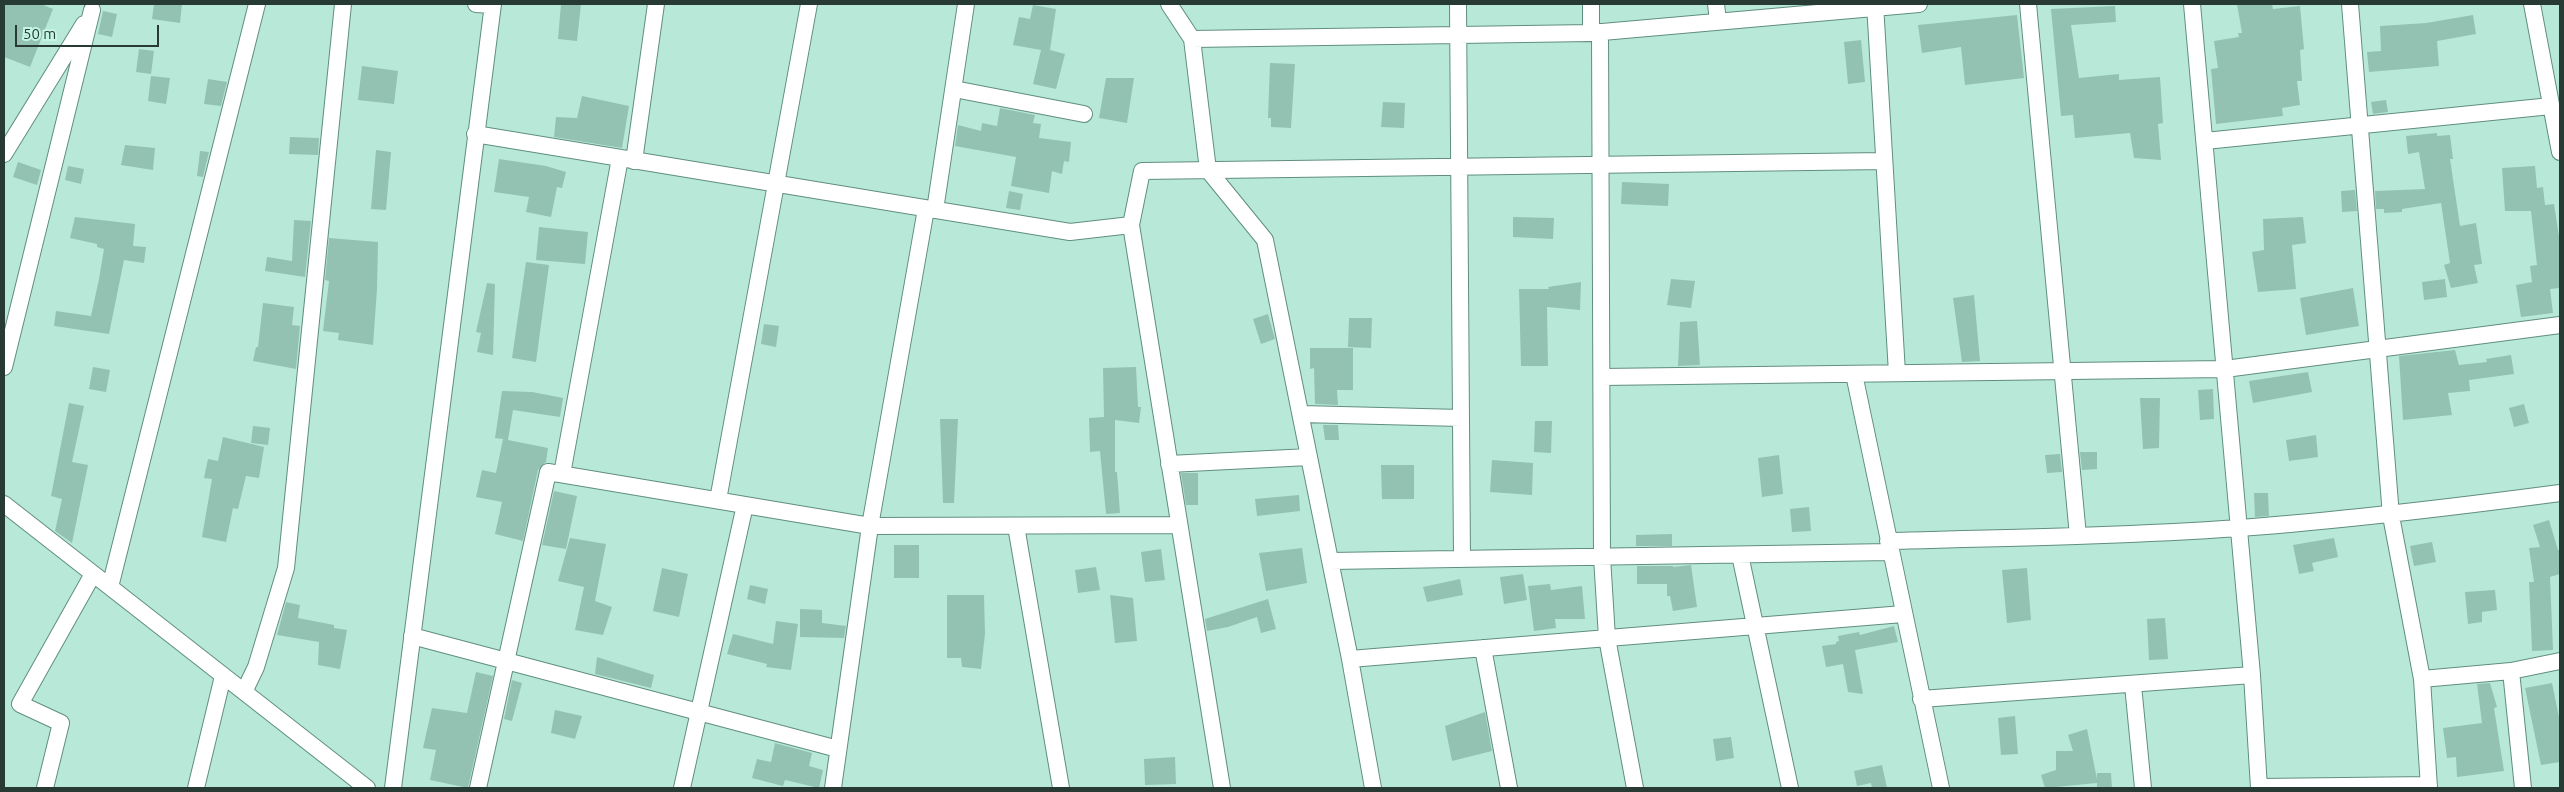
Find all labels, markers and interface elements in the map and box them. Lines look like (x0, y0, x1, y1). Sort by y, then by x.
scale bar (18, 15, 161, 47)
text: 50 m (23, 25, 56, 42)

